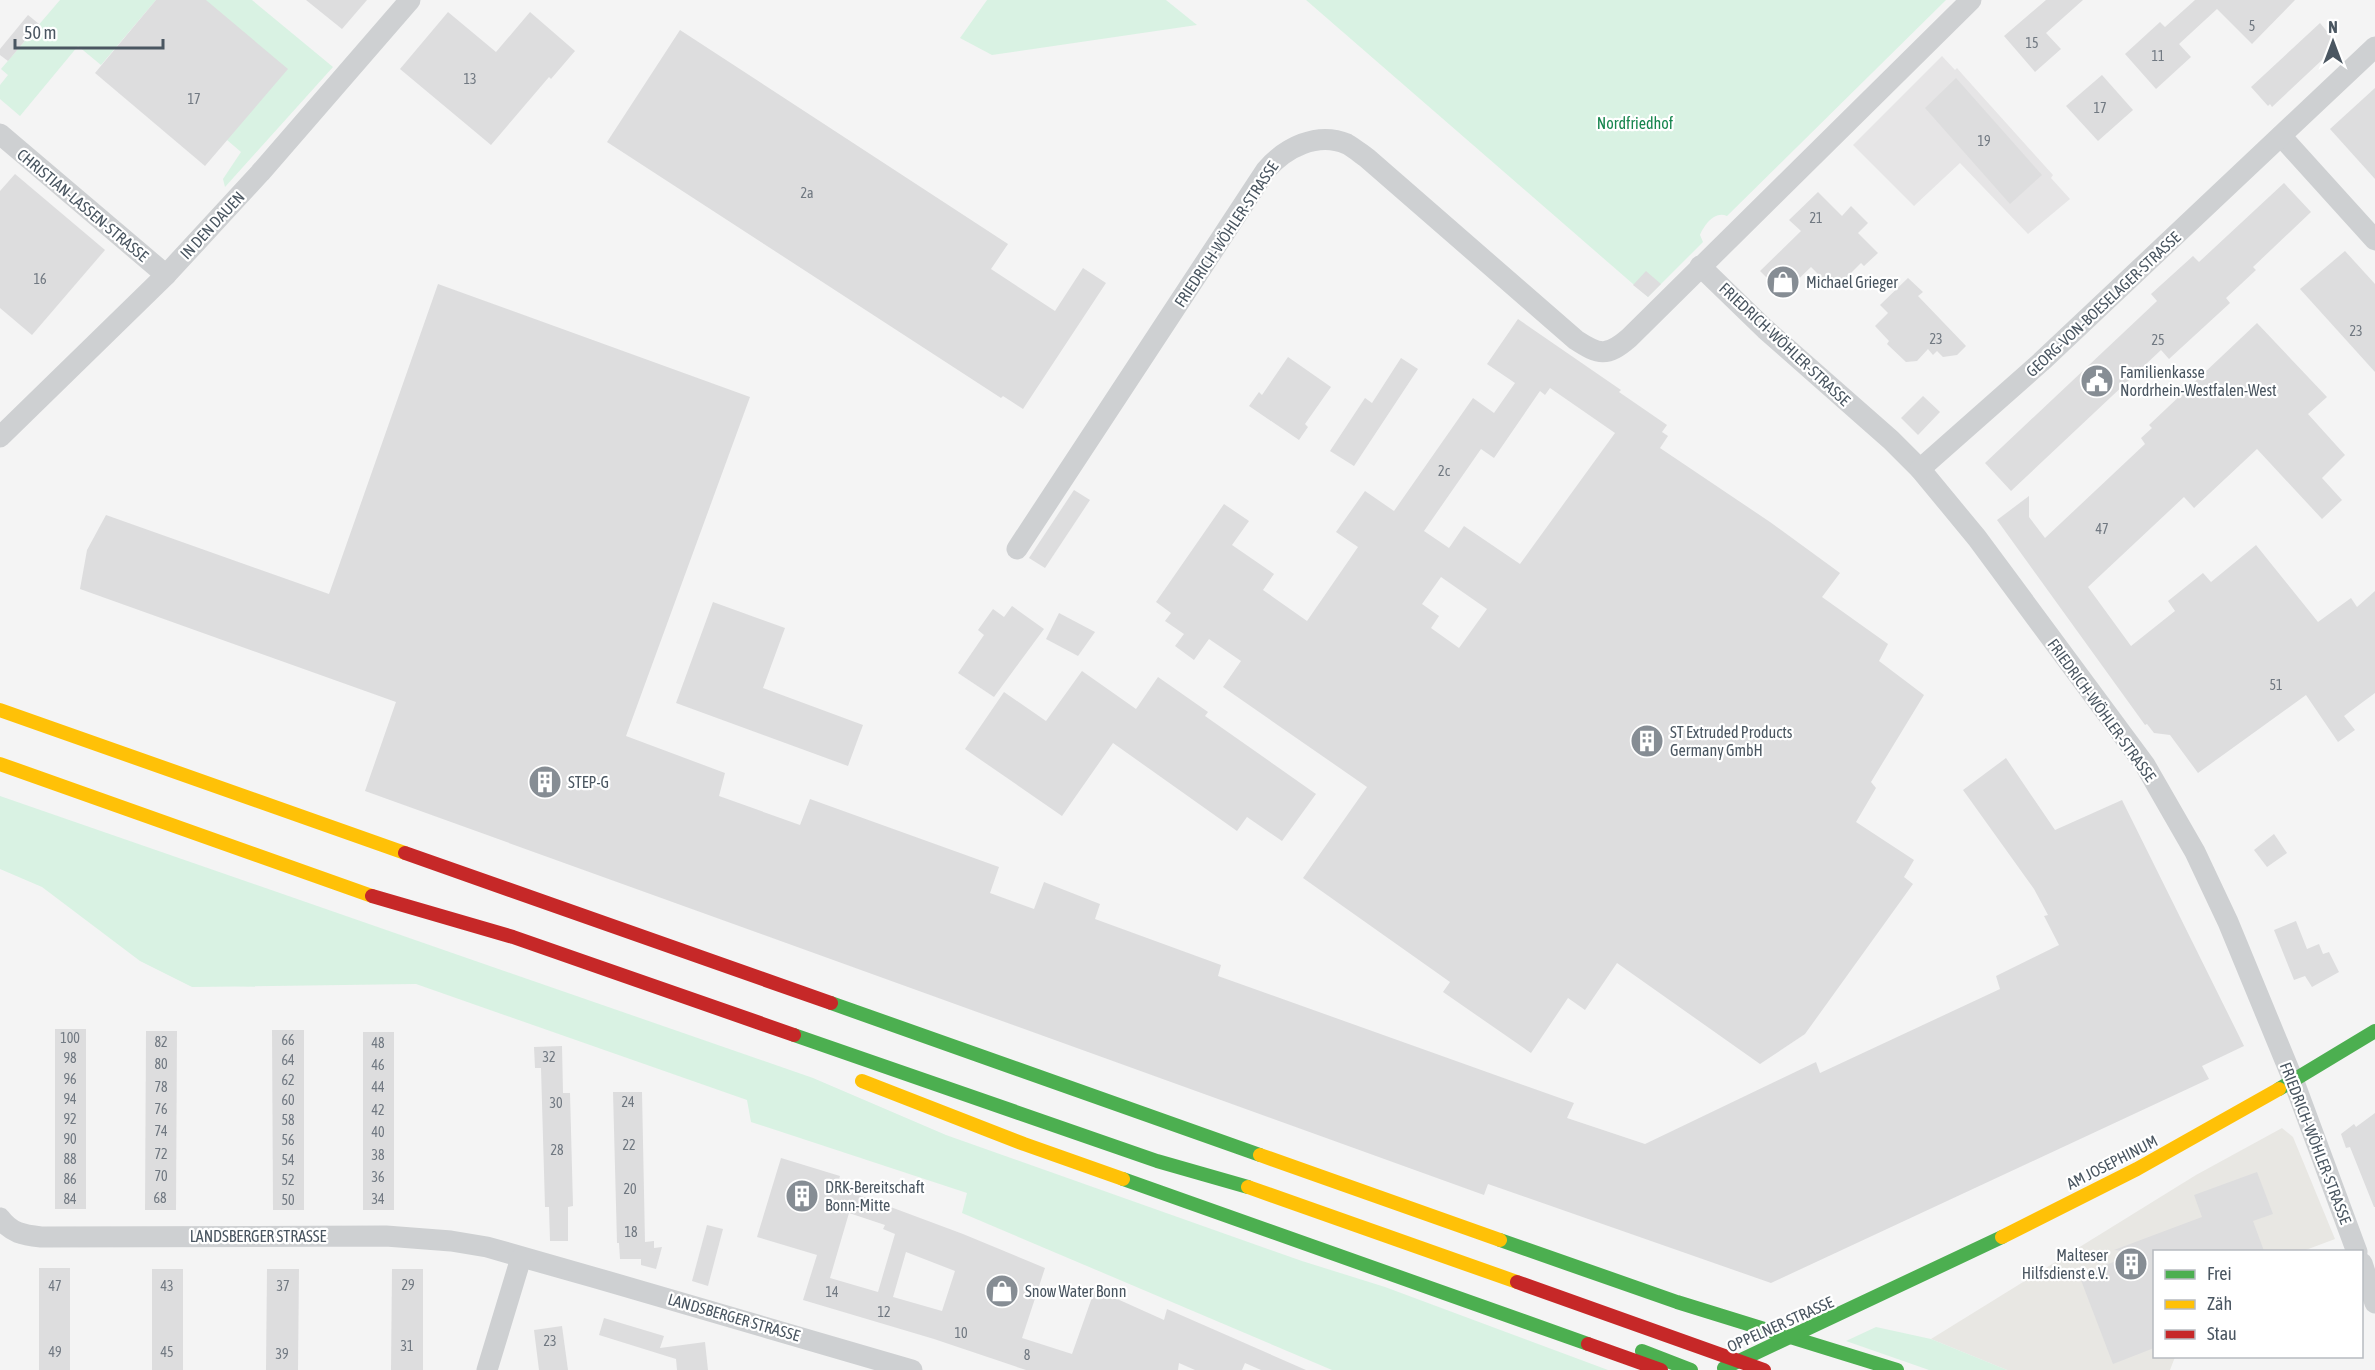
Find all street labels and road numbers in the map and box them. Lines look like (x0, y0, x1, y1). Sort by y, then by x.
street label: CHRISTIAN-LASSEN-STRASSE (14, 145, 152, 265)
street label: FRIEDRICH-WÖHLER-STRASSE (1171, 158, 1282, 310)
street label: IN DEN DAUEN (176, 188, 248, 262)
street label: GEORG-VON-BOESELAGER-STRASSE (2022, 228, 2184, 380)
street label: FRIEDRICH-WÖHLER-STRASSE (1716, 279, 1854, 409)
street label: FRIEDRICH-WÖHLER-STRASSE (2044, 635, 2160, 785)
street label: FRIEDRICH-WÖHLER-STRASSE (2277, 1060, 2355, 1227)
street label: AM JOSEPHINUM (2064, 1131, 2160, 1193)
street label: LANDSBERGER STRASSE (190, 1227, 327, 1245)
street label: LANDSBERGER STRASSE (666, 1290, 802, 1345)
street label: OPPELNER STRASSE (1724, 1292, 1836, 1355)

